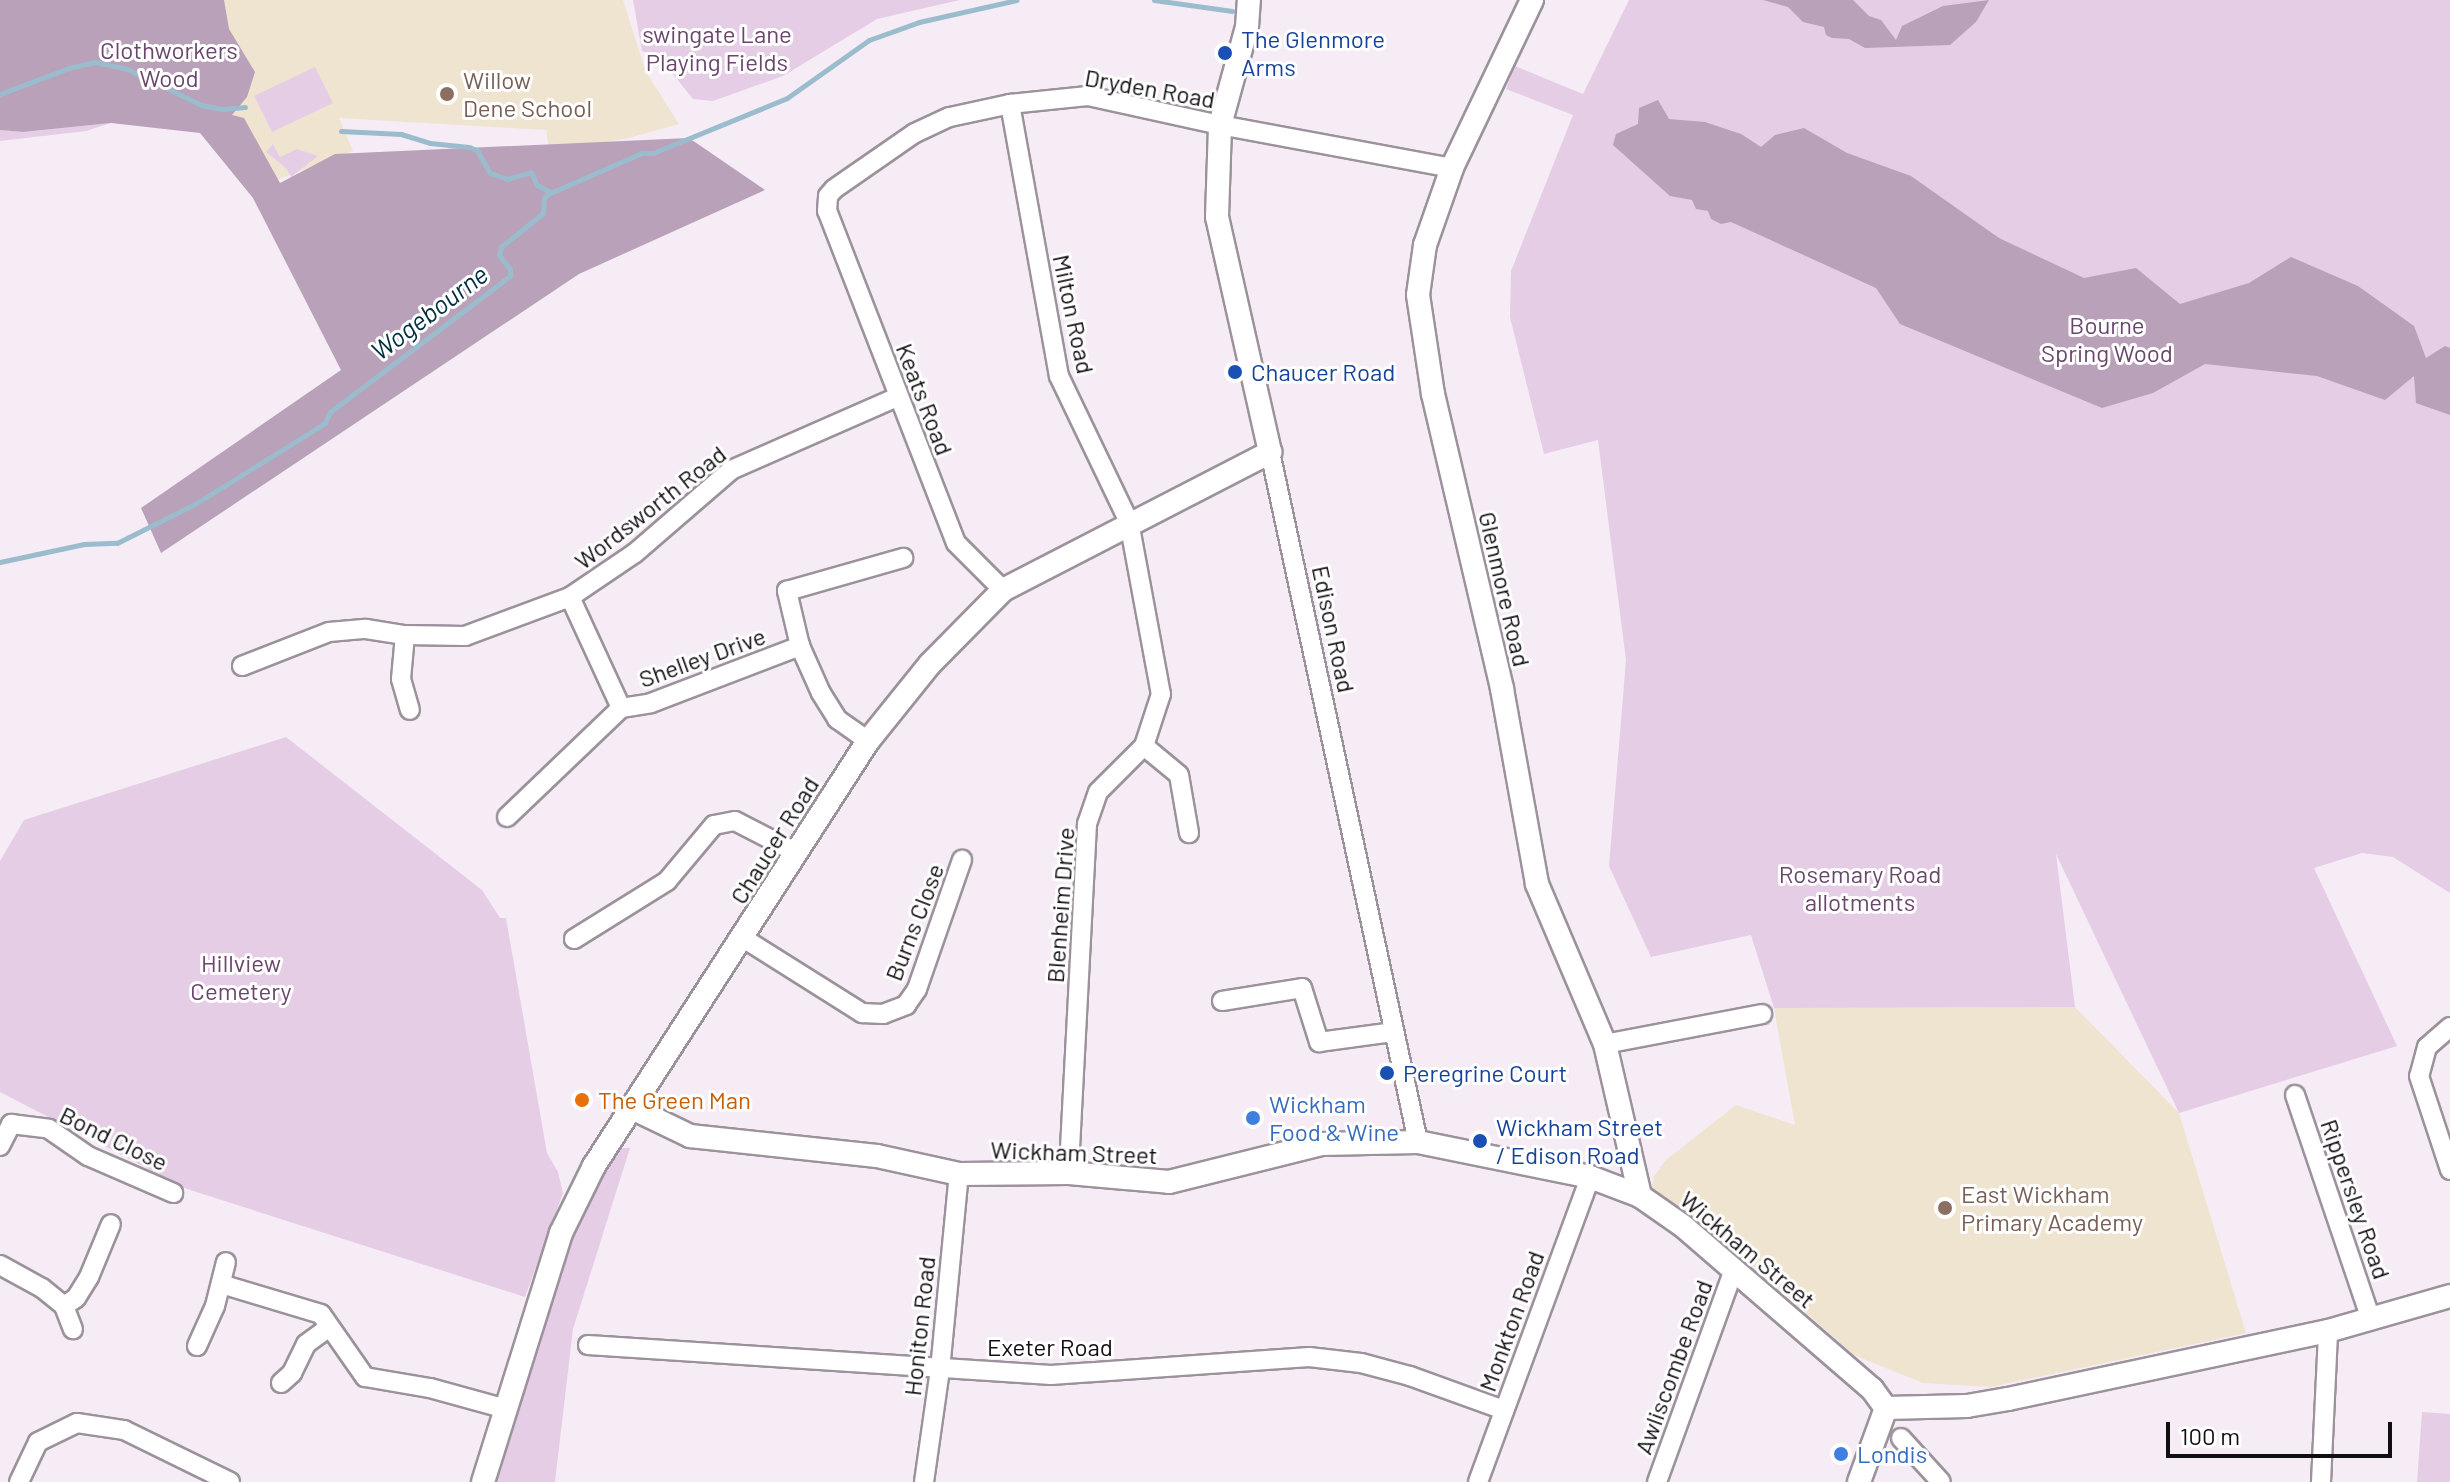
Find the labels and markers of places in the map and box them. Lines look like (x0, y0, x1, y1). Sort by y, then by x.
place label: The Glenmore Arms (1241, 25, 1385, 81)
marker: The Glenmore Arms (1216, 44, 1234, 62)
place label: Willow Dene School (463, 66, 592, 122)
marker: Willow Dene School (438, 85, 456, 103)
place label: Chaucer Road (1251, 358, 1395, 386)
marker: Chaucer Road (1226, 363, 1244, 381)
place label: Peregrine Court (1403, 1059, 1567, 1087)
marker: Peregrine Court (1378, 1064, 1396, 1082)
place label: The Green Man (598, 1086, 751, 1114)
place label: Wickham Food & Wine (1269, 1090, 1399, 1146)
marker: The Green Man (573, 1091, 591, 1109)
marker: Wickham Food & Wine (1244, 1109, 1262, 1127)
place label: Wickham Street / Edison Road (1496, 1113, 1663, 1169)
marker: Wickham Street / Edison Road (1471, 1132, 1489, 1150)
place label: East Wickham Primary Academy (1961, 1180, 2143, 1236)
marker: East Wickham Primary Academy (1936, 1199, 1954, 1217)
place label: Londis (1857, 1440, 1927, 1468)
marker: Londis (1832, 1445, 1850, 1463)

